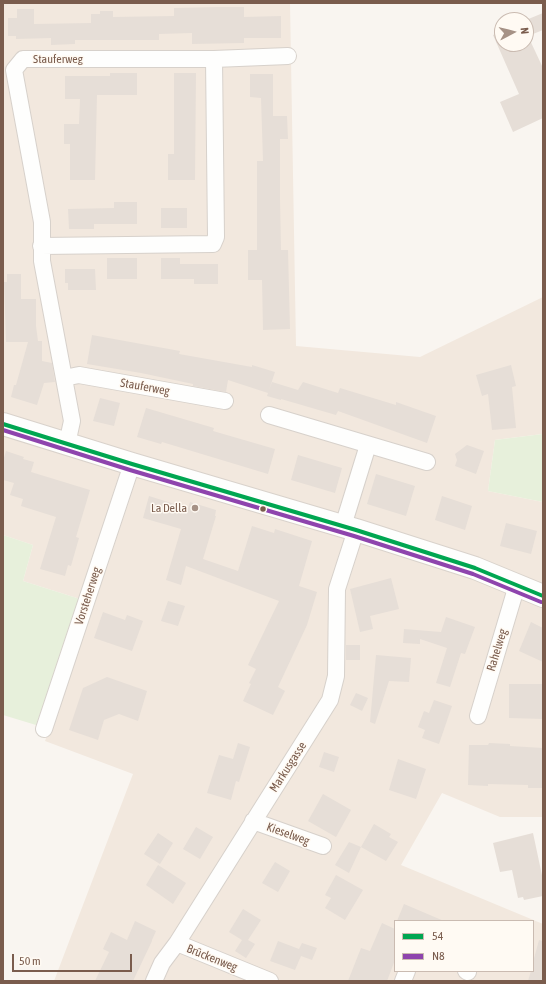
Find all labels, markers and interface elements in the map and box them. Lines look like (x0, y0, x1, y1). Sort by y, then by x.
north arrow (494, 12, 534, 52)
text: N (519, 27, 531, 35)
street label: Stauferweg (33, 52, 83, 66)
street label: Stauferweg (119, 376, 171, 398)
place label: La Della (151, 501, 187, 515)
marker: La Della (190, 503, 200, 513)
unlabelled marker (258, 504, 268, 514)
street label: Vorsteherweg (72, 565, 104, 627)
street label: Rahelweg (484, 627, 510, 673)
street label: Markusgasse (266, 739, 310, 795)
street label: Kieselweg (265, 820, 311, 848)
legend (394, 920, 534, 972)
text: 54 (432, 929, 443, 943)
street label: Brückenweg (185, 941, 239, 975)
scale bar (14, 946, 134, 972)
text: N8 (432, 949, 445, 963)
text: 50 m (19, 954, 41, 968)

